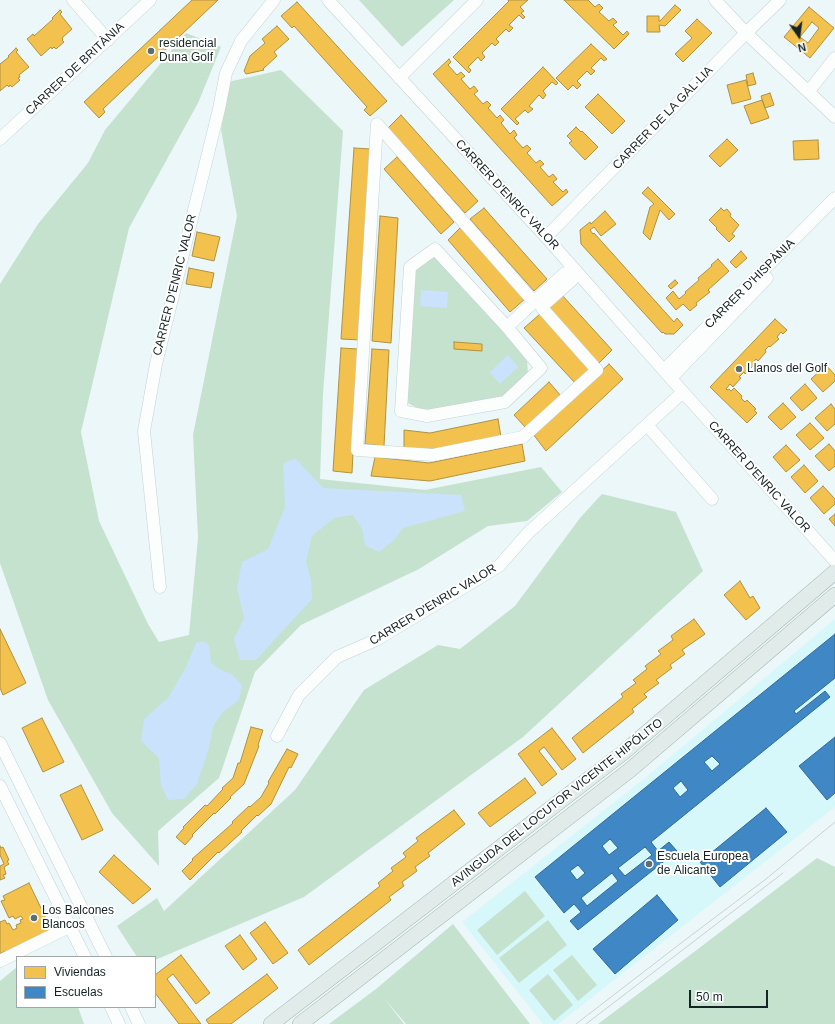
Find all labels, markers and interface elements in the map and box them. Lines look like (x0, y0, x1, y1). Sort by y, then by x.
north arrow (779, 16, 819, 56)
street label: CARRER DE BRITÀNIA (23, 20, 127, 118)
place label: residencial Duna Golf (159, 37, 216, 65)
text: N (797, 41, 807, 54)
marker: residencial Duna Golf (146, 46, 156, 56)
street label: CARRER DE LA GÀL·LIA (610, 63, 716, 173)
street label: CARRER D'ENRIC VALOR (452, 137, 562, 253)
street label: CARRER D'ENRIC VALOR (150, 213, 200, 357)
street label: CARRER D'HISPÀNIA (702, 236, 798, 332)
place label: Llanos del Golf (747, 362, 827, 376)
marker: Llanos del Golf (734, 364, 744, 374)
street label: CARRER D'ENRIC VALOR (705, 418, 813, 536)
street label: CARRER D'ENRIC VALOR (367, 561, 499, 649)
street label: AVINGUDA DEL LOCUTOR VICENTE HIPÓLITO (448, 716, 666, 890)
place label: Escuela Europea de Alicante (657, 850, 748, 878)
marker: Escuela Europea de Alicante (644, 859, 654, 869)
place label: Los Balcones Blancos (42, 904, 114, 932)
marker: Los Balcones Blancos (29, 913, 39, 923)
legend (16, 956, 156, 1008)
text: Viviendas (54, 965, 106, 979)
scale bar (691, 982, 770, 1008)
text: Escuelas (54, 985, 103, 999)
text: 50 m (696, 990, 723, 1004)

